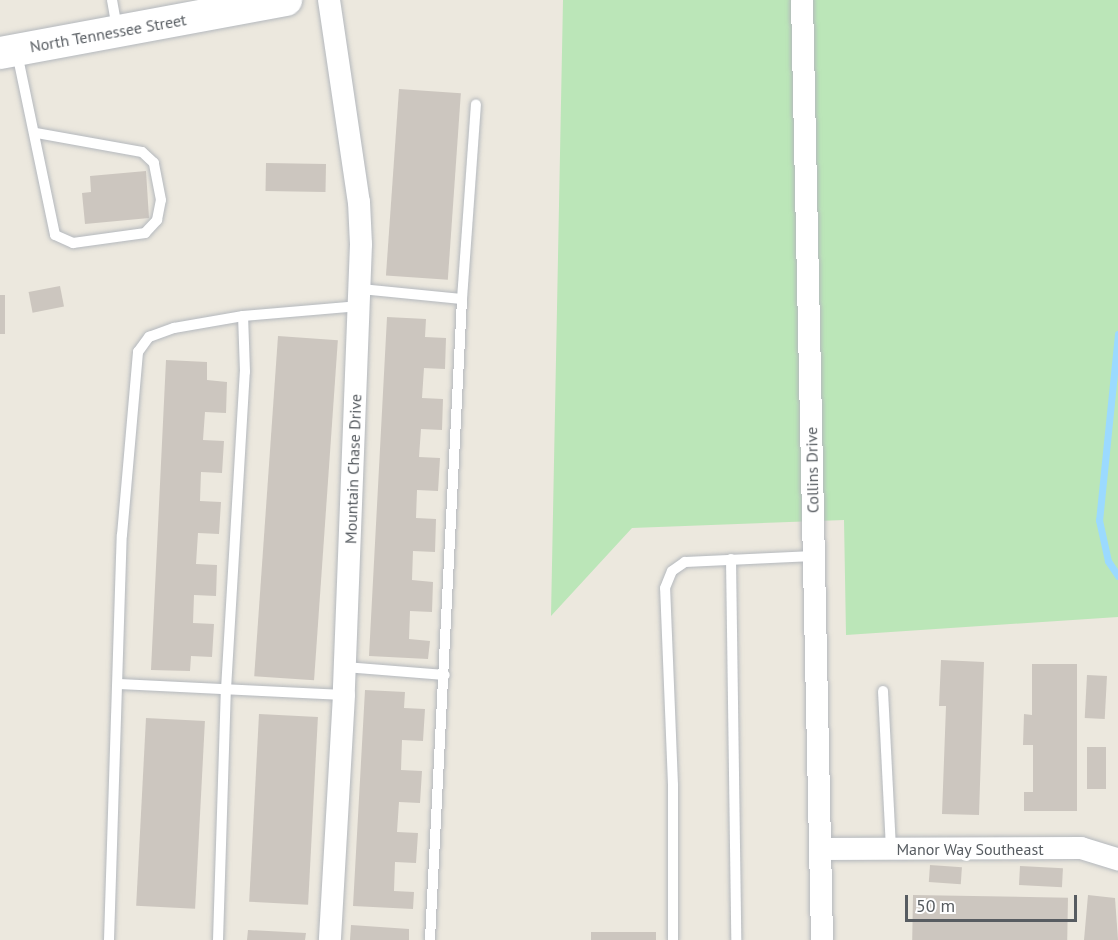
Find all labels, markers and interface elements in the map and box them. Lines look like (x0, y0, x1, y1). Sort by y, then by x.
street label: North Tennessee Street (28, 10, 188, 56)
street label: Mountain Chase Drive (341, 394, 365, 544)
street label: Collins Drive (802, 427, 822, 513)
street label: Manor Way Southeast (896, 839, 1044, 859)
scale bar (908, 883, 1080, 921)
text: 50 m (916, 894, 955, 917)

